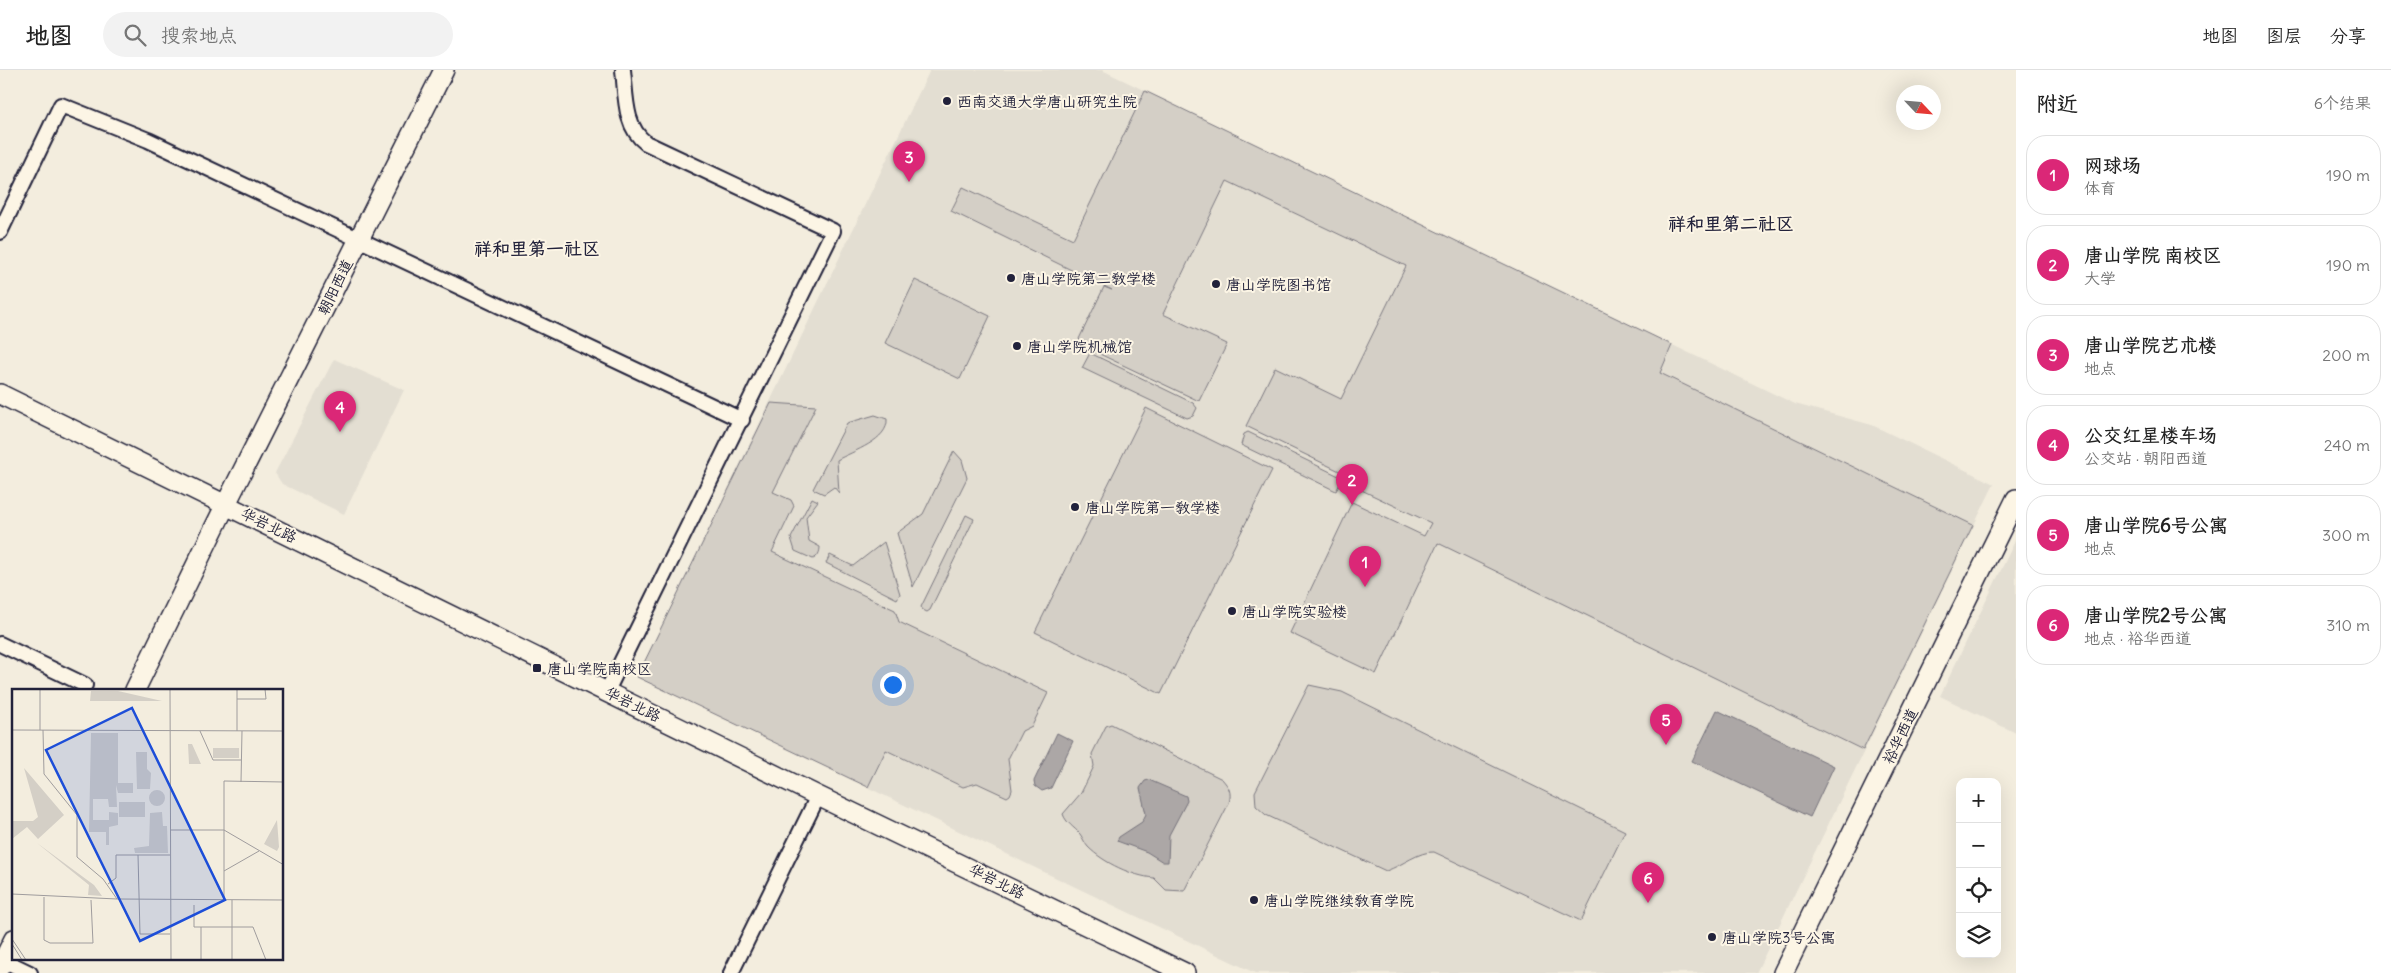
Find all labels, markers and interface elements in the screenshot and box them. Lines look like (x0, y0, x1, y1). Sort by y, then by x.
search box (103, 12, 453, 57)
text: 地图 (25, 20, 73, 50)
icon: search (121, 21, 149, 49)
text: 搜索地点 (161, 23, 237, 47)
text: 地图 (2202, 24, 2238, 47)
text: 图层 (2266, 24, 2302, 47)
text: 分享 (2330, 24, 2366, 47)
north arrow (1896, 85, 1941, 130)
text: 附近 (2036, 90, 2078, 117)
place label: 西南交通大学唐山研究生院 (957, 92, 1137, 111)
text: 6个结果 (2314, 93, 2371, 113)
marker: 西南交通大学唐山研究生院 (941, 95, 953, 107)
pin: 3 (893, 141, 925, 182)
text: 网球场 (2084, 153, 2141, 177)
text: 1 (2050, 165, 2056, 185)
text: 190 m (2326, 165, 2370, 185)
text: 体育 (2084, 178, 2116, 198)
district label: 祥和里第二社区 (1668, 212, 1794, 235)
district label: 祥和里第一社区 (474, 237, 600, 260)
text: 唐山学院 南校区 (2084, 243, 2222, 267)
text: 2 (2049, 255, 2057, 275)
text: 190 m (2326, 255, 2370, 275)
street label: 朝阳西道 (313, 256, 357, 318)
text: 大学 (2084, 268, 2116, 288)
place label: 唐山学院第二教学楼 (1021, 269, 1156, 288)
marker: 唐山学院第二教学楼 (1005, 272, 1017, 284)
place label: 唐山学院图书馆 (1226, 275, 1331, 294)
marker: 唐山学院图书馆 (1210, 278, 1222, 290)
text: 唐山学院艺术楼 (2084, 333, 2217, 357)
place label: 唐山学院机械馆 (1027, 337, 1132, 356)
marker: 唐山学院机械馆 (1011, 340, 1023, 352)
text: 3 (2048, 345, 2058, 365)
text: 200 m (2322, 345, 2370, 365)
text: 地点 (2084, 358, 2116, 378)
pin: 4 (324, 391, 356, 432)
text: 公交红星楼车场 (2084, 423, 2217, 447)
text: 4 (2048, 435, 2058, 455)
text: 240 m (2324, 435, 2370, 455)
text: 公交站 · 朝阳西道 (2084, 448, 2207, 468)
pin: 2 (1336, 464, 1368, 505)
place label: 唐山学院第一教学楼 (1085, 498, 1220, 517)
marker: 唐山学院第一教学楼 (1069, 501, 1081, 513)
street label: 华岩北路 (238, 503, 300, 547)
text: 唐山学院6号公寓 (2084, 513, 2228, 537)
text: 5 (2048, 525, 2058, 545)
text: 300 m (2322, 525, 2370, 545)
text: 地点 (2084, 538, 2116, 558)
pin: 1 (1349, 546, 1381, 587)
place label: 唐山学院实验楼 (1242, 602, 1347, 621)
text: 唐山学院2号公寓 (2084, 603, 2227, 627)
marker: 唐山学院实验楼 (1226, 605, 1238, 617)
text: 6 (2048, 615, 2058, 635)
text: 310 m (2326, 615, 2370, 635)
text: 地点 · 裕华西道 (2084, 628, 2191, 648)
place label: 唐山学院南校区 (547, 659, 652, 678)
marker: 唐山学院南校区 (531, 662, 543, 674)
your location (880, 672, 906, 698)
street label: 华岩北路 (602, 682, 664, 726)
inset map (12, 689, 284, 960)
pin: 5 (1650, 704, 1682, 745)
street label: 裕华西道 (1878, 705, 1922, 767)
map controls (1956, 778, 2001, 958)
button: + (1956, 778, 2001, 823)
button: − (1956, 823, 2001, 868)
street label: 华岩北路 (966, 859, 1028, 903)
pin: 6 (1632, 862, 1664, 903)
button: locate (1956, 868, 2001, 913)
place label: 唐山学院继续教育学院 (1264, 891, 1414, 910)
marker: 唐山学院继续教育学院 (1248, 894, 1260, 906)
button: layers (1956, 913, 2001, 958)
place label: 唐山学院3号公寓 (1722, 928, 1836, 947)
marker: 唐山学院3号公寓 (1706, 931, 1718, 943)

